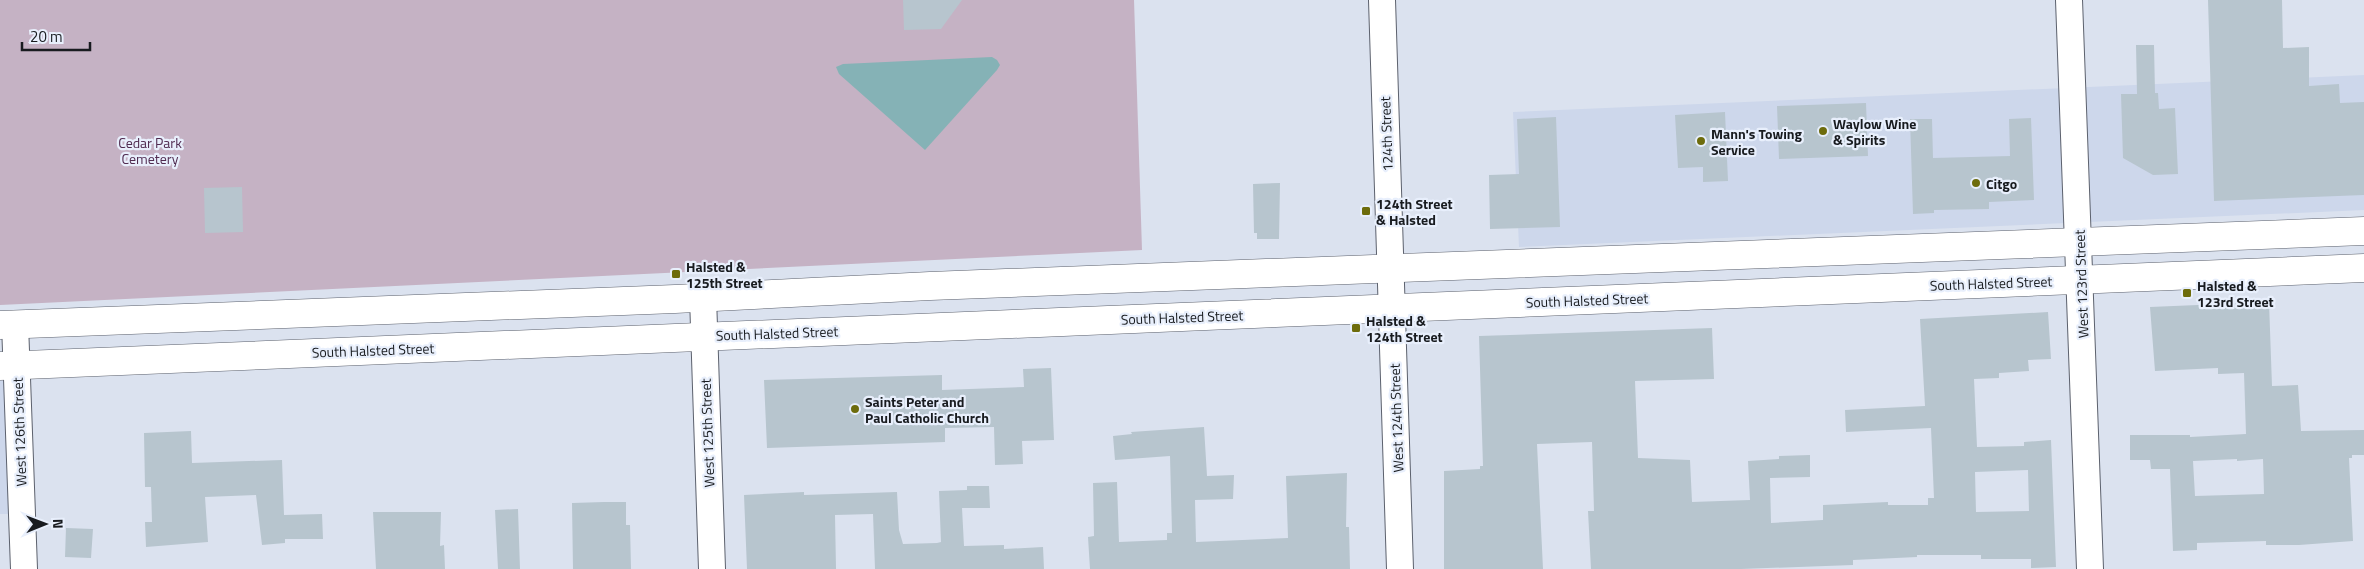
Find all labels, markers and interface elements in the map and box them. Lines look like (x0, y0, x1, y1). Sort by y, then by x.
scale bar (22, 20, 90, 52)
text: 20 m (30, 25, 63, 48)
street label: 124th Street (1374, 96, 1398, 172)
place label: Waylow Wine & Spirits (1833, 113, 1917, 150)
place label: Mann's Towing Service (1711, 123, 1803, 160)
marker: Waylow Wine & Spirits (1817, 125, 1829, 137)
park label: Cedar Park Cemetery (118, 132, 182, 169)
marker: Mann's Towing Service (1695, 135, 1707, 147)
place label: Citgo (1986, 173, 2017, 194)
marker: Citgo (1970, 177, 1982, 189)
place label: 124th Street & Halsted (1376, 193, 1453, 230)
marker: 124th Street & Halsted (1360, 205, 1372, 217)
street label: West 123rd Street (2069, 229, 2093, 339)
place label: Halsted & 125th Street (686, 256, 763, 293)
marker: Halsted & 125th Street (670, 268, 682, 280)
street label: South Halsted Street (1929, 270, 2053, 296)
place label: Halsted & 123rd Street (2197, 275, 2274, 312)
street label: South Halsted Street (1525, 287, 1649, 313)
marker: Halsted & 123rd Street (2181, 287, 2193, 299)
street label: South Halsted Street (1120, 304, 1244, 330)
place label: Halsted & 124th Street (1366, 310, 1443, 347)
street label: South Halsted Street (715, 320, 839, 346)
marker: Halsted & 124th Street (1350, 322, 1362, 334)
street label: South Halsted Street (311, 337, 435, 363)
street label: West 124th Street (1384, 363, 1408, 473)
street label: West 126th Street (7, 377, 31, 487)
street label: West 125th Street (695, 378, 719, 488)
place label: Saints Peter and Paul Catholic Church (865, 391, 989, 428)
marker: Saints Peter and Paul Catholic Church (849, 403, 861, 415)
north arrow (20, 499, 70, 549)
text: N (48, 519, 69, 529)

